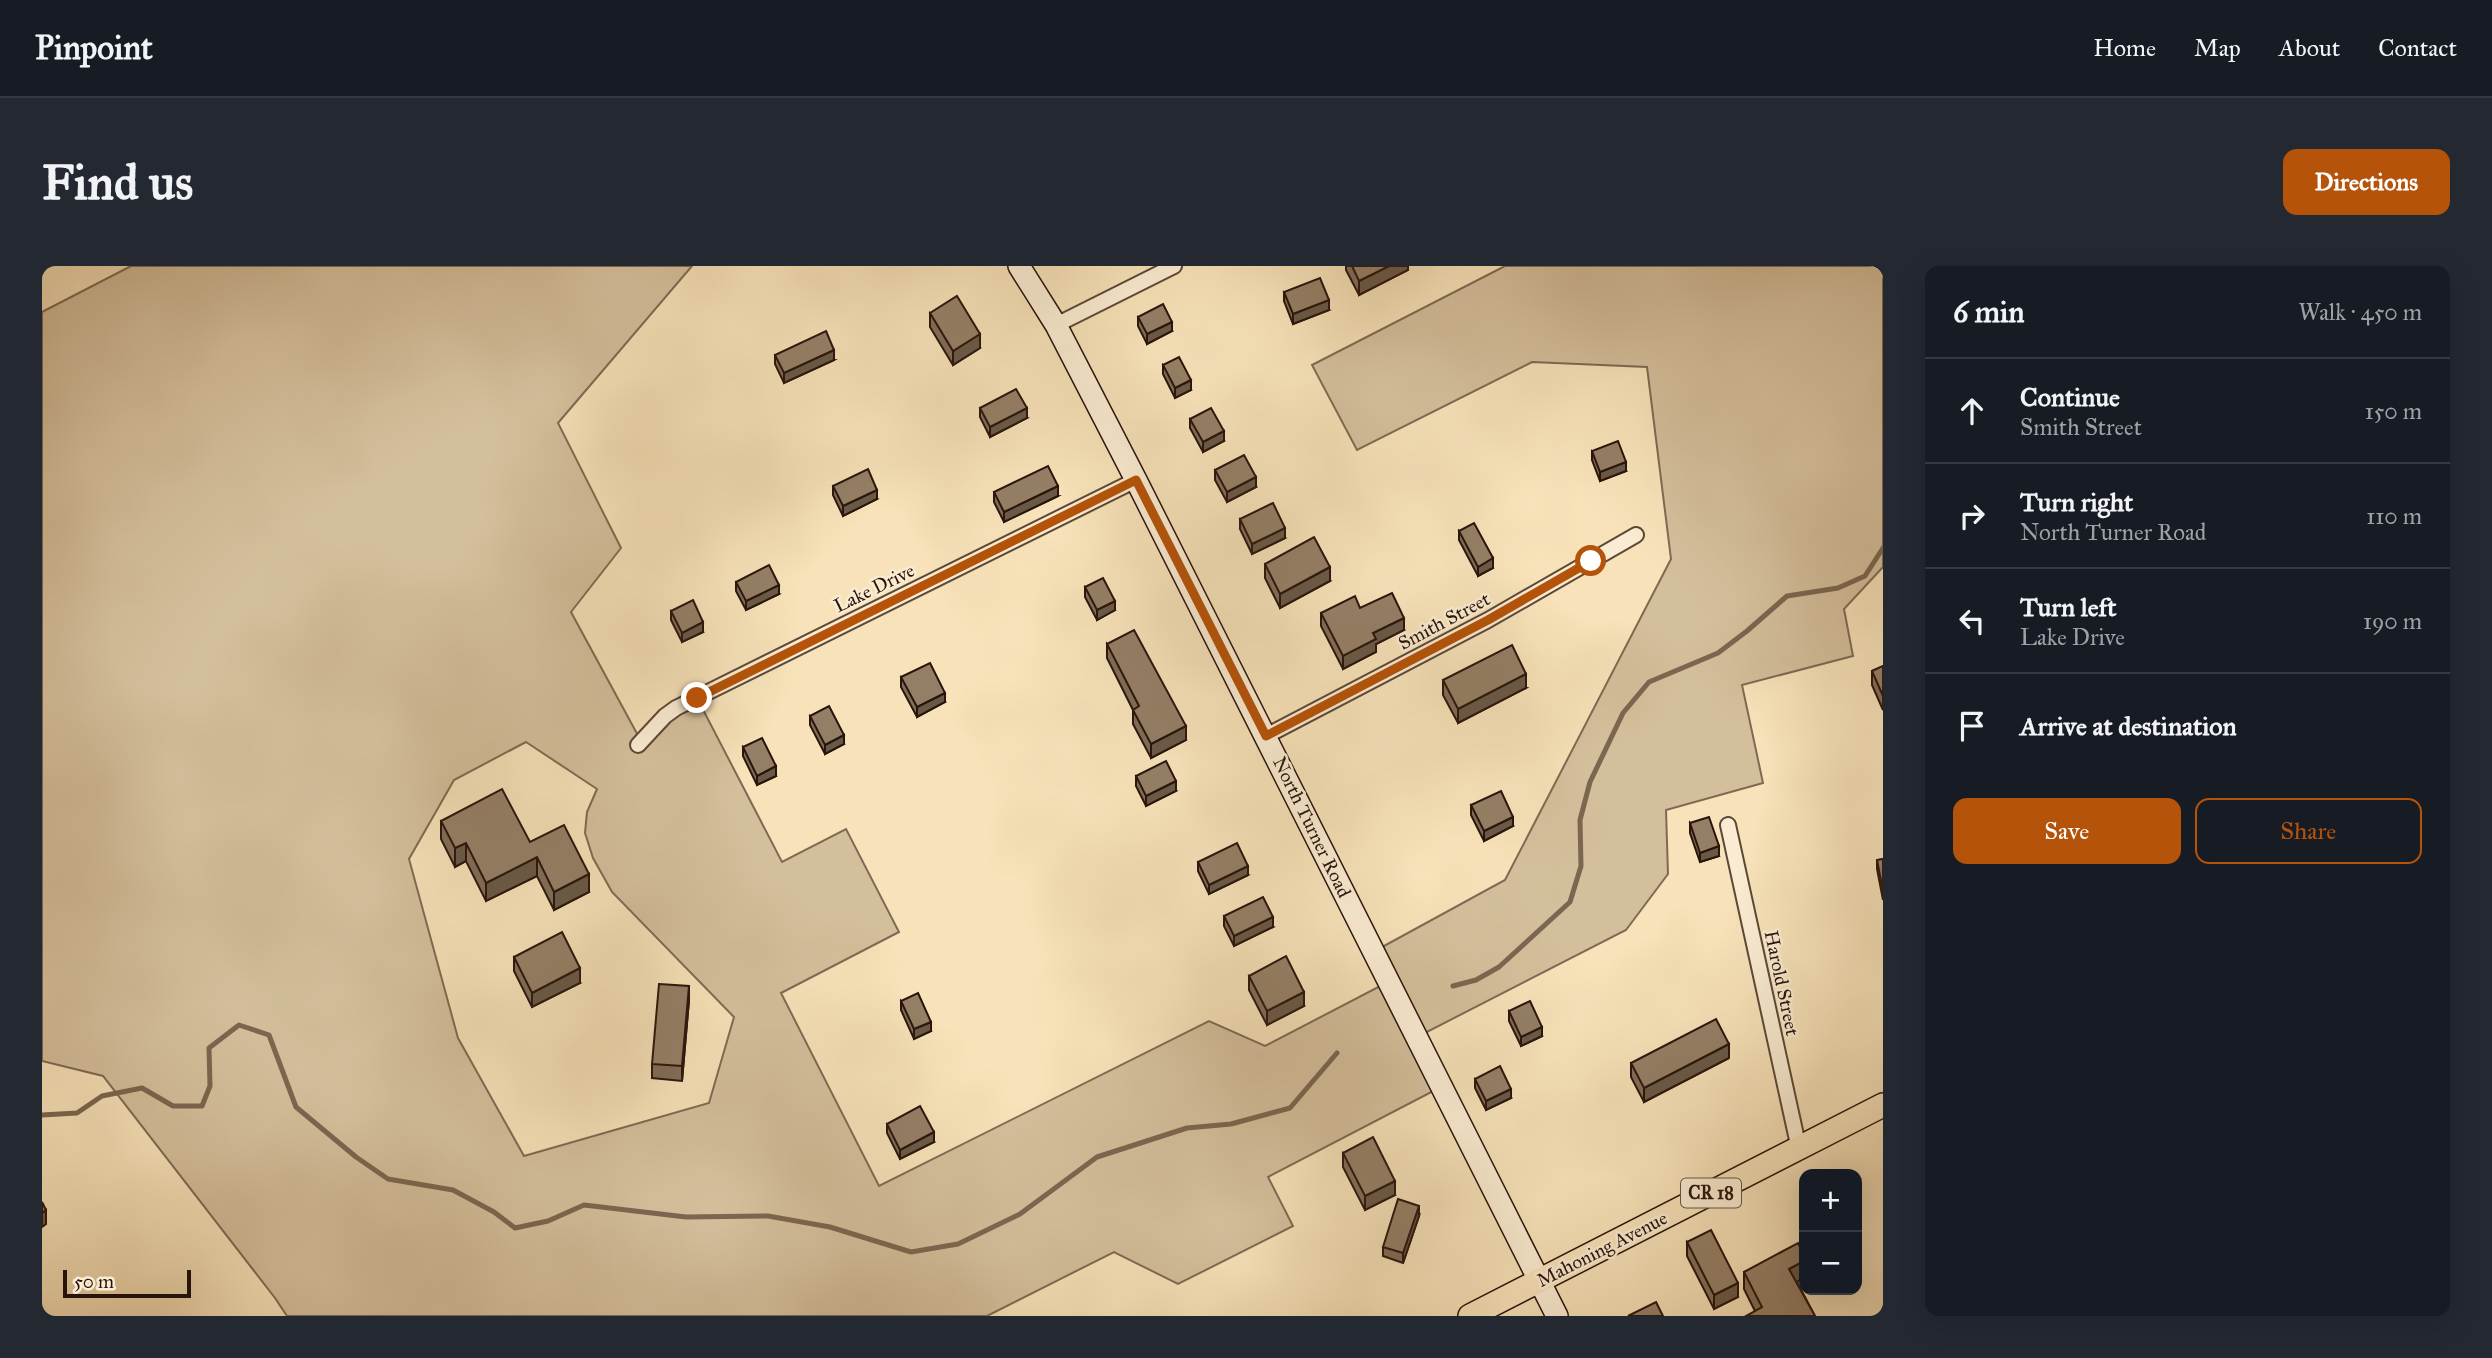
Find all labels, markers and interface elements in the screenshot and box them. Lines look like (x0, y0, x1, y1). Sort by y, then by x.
text: Pinpoint (35, 28, 153, 68)
text: Home (2093, 33, 2156, 63)
text: Map (2194, 33, 2241, 63)
text: About (2279, 33, 2340, 63)
text: Contact (2378, 33, 2457, 63)
button: Directions (2283, 149, 2450, 215)
text: Find us (42, 153, 193, 212)
text: 6 min (1953, 294, 2025, 330)
text: Walk · 450 m (2299, 298, 2422, 326)
text: Continue (2020, 381, 2120, 413)
icon: ahead (1953, 392, 1991, 430)
text: 150 m (2365, 397, 2422, 425)
text: Smith Street (2020, 413, 2142, 441)
text: Turn right (2020, 486, 2133, 518)
icon: right (1953, 497, 1991, 535)
text: 110 m (2366, 502, 2422, 530)
text: North Turner Road (2020, 518, 2206, 546)
route start (1575, 545, 1606, 576)
street label: Lake Drive (830, 559, 918, 617)
street label: Smith Street (1394, 587, 1494, 655)
text: Turn left (2020, 591, 2116, 623)
icon: left (1953, 602, 1991, 640)
text: 190 m (2363, 607, 2422, 635)
text: Lake Drive (2020, 623, 2125, 651)
route end (681, 682, 712, 713)
icon: arrive (1953, 707, 1991, 745)
text: Arrive at destination (2020, 710, 2237, 742)
street label: North Turner Road (1268, 753, 1356, 902)
button: Save (1953, 798, 2181, 864)
button: Share (2195, 798, 2422, 864)
street label: Harold Street (1760, 928, 1804, 1038)
map controls (1799, 1169, 1862, 1295)
button: + (1799, 1169, 1862, 1232)
road number: CR 18 (1681, 1178, 1741, 1208)
street label: Mahoning Avenue (1533, 1206, 1672, 1293)
button: − (1799, 1232, 1862, 1295)
scale bar (63, 1267, 191, 1299)
text: 50 m (74, 1270, 114, 1293)

